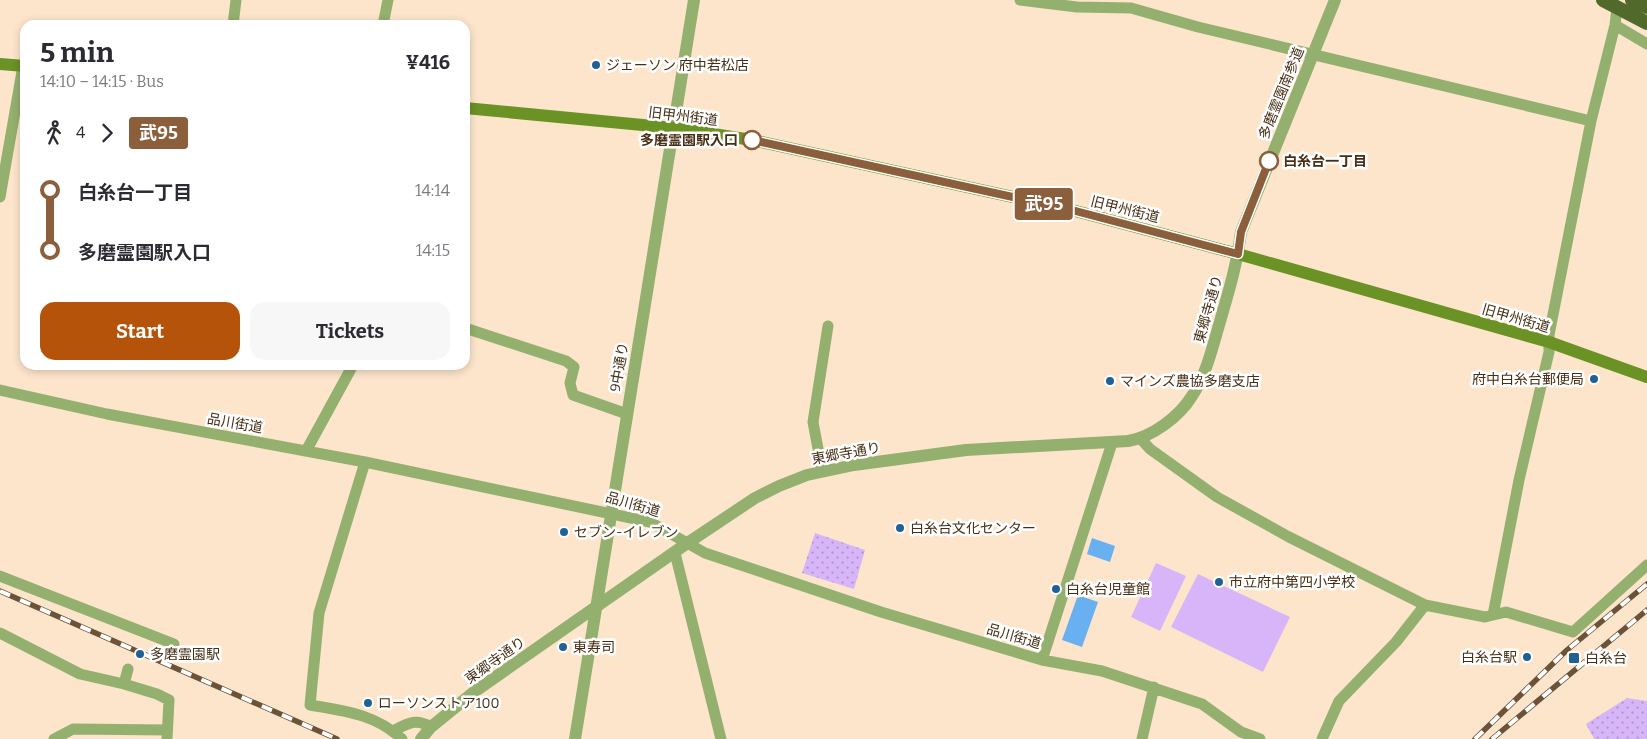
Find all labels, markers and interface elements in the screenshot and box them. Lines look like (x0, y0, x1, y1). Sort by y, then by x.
text: 5 min (40, 36, 114, 69)
street label: 多磨霊園南参道 (1255, 45, 1308, 142)
text: ¥416 (406, 51, 450, 74)
place label: ジェーソン 府中若松店 (606, 57, 749, 74)
marker: ジェーソン 府中若松店 (590, 59, 602, 71)
text: 14:10 – 14:15 · Bus (40, 72, 164, 91)
street label: 旧甲州街道 (647, 104, 719, 129)
icon: walk (40, 119, 68, 147)
icon: forward (93, 119, 121, 147)
text: 武95 (139, 122, 178, 144)
text: 4 (76, 123, 85, 142)
marker: 多磨霊園駅入口 (742, 130, 762, 150)
place label: 多磨霊園駅入口 (640, 132, 738, 149)
marker: 白糸台一丁目 (1259, 151, 1279, 171)
place label: 白糸台一丁目 (1283, 153, 1367, 170)
text: 白糸台一丁目 (78, 181, 192, 204)
text: 14:14 (415, 181, 450, 200)
line badge: 武95 (1015, 188, 1073, 220)
text: 武95 (1025, 193, 1063, 215)
street label: 旧甲州街道 (1089, 193, 1161, 226)
text: 多磨霊園駅入口 (78, 241, 211, 264)
text: 14:15 (416, 241, 450, 260)
street label: 東郷寺通り (1191, 273, 1226, 345)
street label: 旧甲州街道 (1480, 301, 1552, 336)
button: Start (40, 302, 240, 360)
button: Tickets (250, 302, 450, 360)
street label: 9中通り (607, 341, 632, 393)
place label: 府中白糸台郵便局 (1472, 371, 1584, 388)
place label: マインズ農協多磨支店 (1120, 373, 1260, 390)
marker: 府中白糸台郵便局 (1588, 373, 1600, 385)
marker: マインズ農協多磨支店 (1104, 375, 1116, 387)
street label: 品川街道 (206, 410, 264, 437)
street label: 東郷寺通り (810, 439, 882, 468)
street label: 品川街道 (604, 489, 662, 520)
place label: 白糸台文化センター (910, 520, 1036, 537)
marker: 白糸台文化センター (894, 522, 906, 534)
place label: セブン-イレブン (574, 524, 678, 541)
marker: セブン-イレブン (558, 526, 570, 538)
place label: 市立府中第四小学校 (1229, 574, 1355, 591)
marker: 市立府中第四小学校 (1213, 576, 1225, 588)
place label: 白糸台児童館 (1066, 581, 1150, 598)
marker: 白糸台児童館 (1050, 583, 1062, 595)
street label: 品川街道 (985, 621, 1043, 652)
street label: 東郷寺通り (462, 633, 529, 687)
place label: 東寿司 (573, 639, 615, 656)
marker: 東寿司 (557, 641, 569, 653)
place label: 多磨霊園駅 (150, 646, 220, 663)
marker: 多磨霊園駅 (134, 648, 146, 660)
place label: 白糸台駅 (1461, 649, 1517, 666)
place label: 白糸台 (1585, 650, 1627, 667)
marker: 白糸台駅 (1521, 651, 1533, 663)
marker: 白糸台 (1567, 651, 1581, 665)
place label: ローソンストア100 (378, 695, 499, 712)
marker: ローソンストア100 (362, 697, 374, 709)

